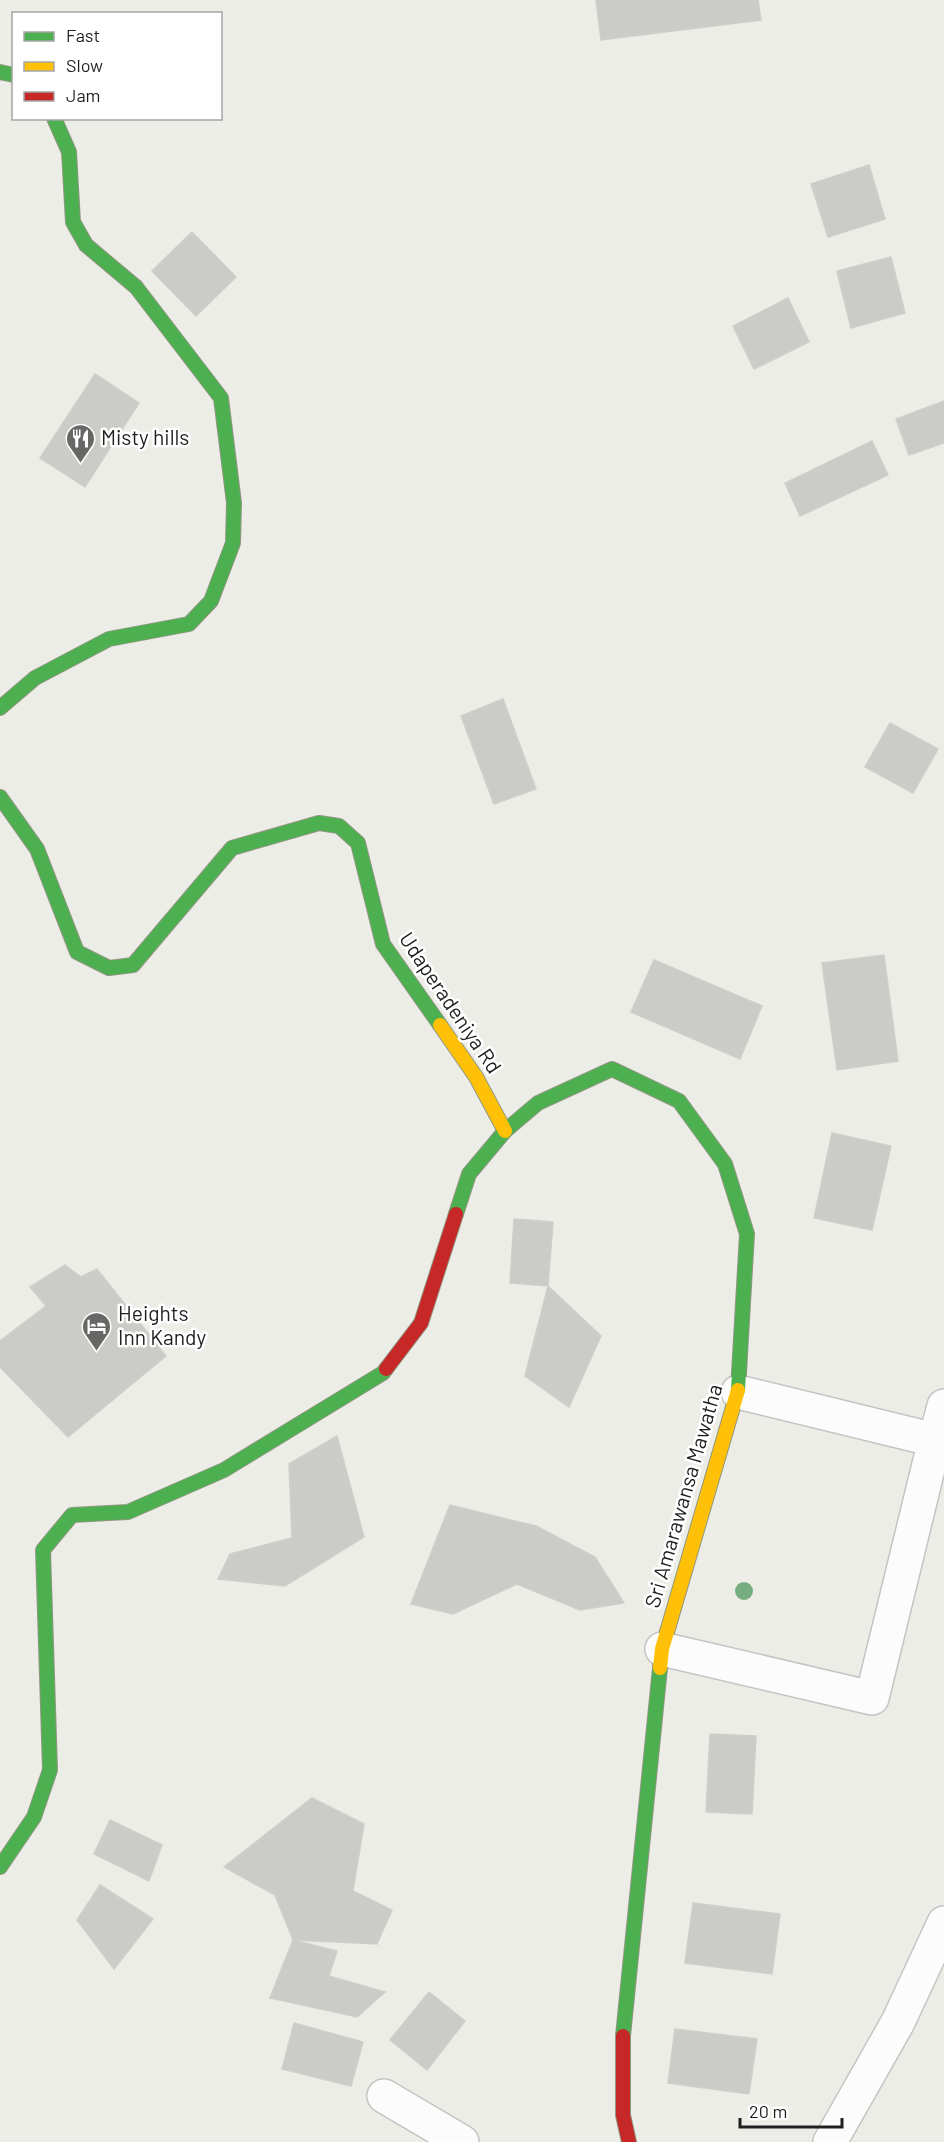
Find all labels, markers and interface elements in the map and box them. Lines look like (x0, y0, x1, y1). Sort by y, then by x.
legend (12, 12, 222, 120)
text: Fast (66, 24, 100, 46)
text: Slow (66, 54, 103, 76)
text: Jam (66, 84, 100, 106)
restaurant icon: Misty hills (64, 422, 96, 464)
place label: Misty hills (101, 424, 189, 449)
street label: Udaperadeniya Rd (395, 927, 508, 1077)
place label: Heights Inn Kandy (118, 1300, 206, 1349)
hotel icon: Heights Inn Kandy (81, 1310, 113, 1352)
street label: Sri Amarawansa Mawatha (639, 1381, 726, 1610)
scale bar (740, 2091, 842, 2129)
text: 20 m (749, 2100, 787, 2122)

